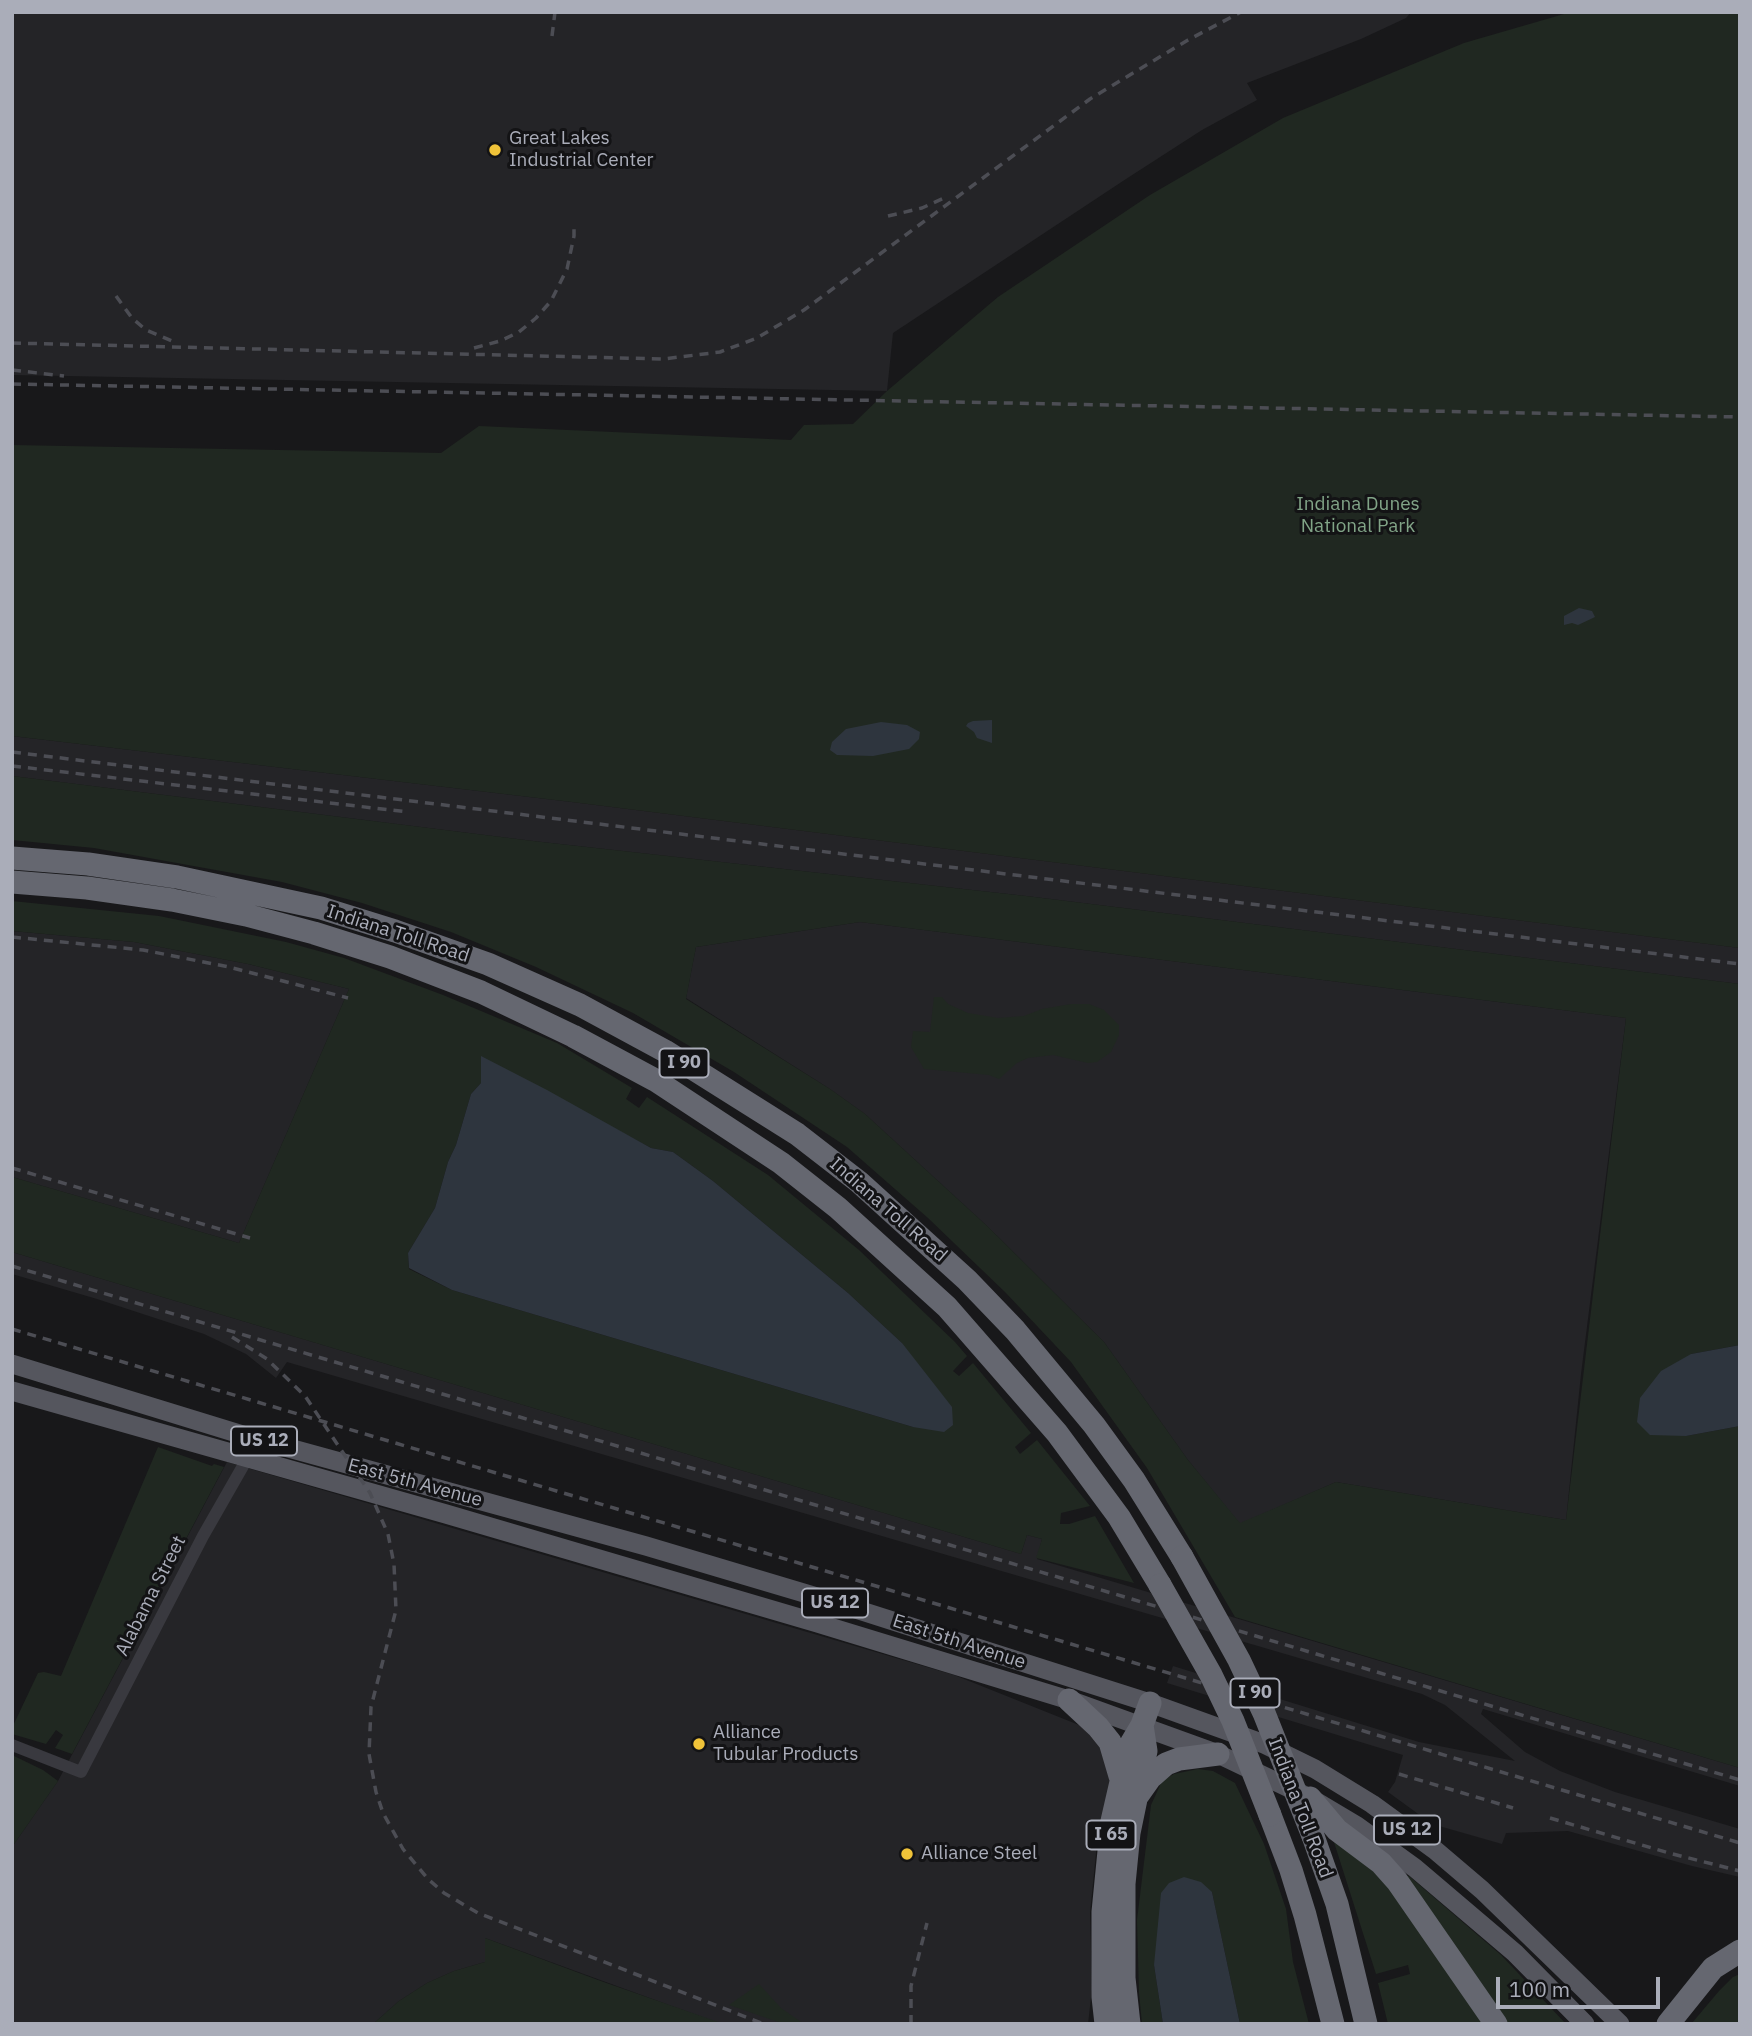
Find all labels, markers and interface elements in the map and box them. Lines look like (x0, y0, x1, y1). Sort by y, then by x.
place label: Great Lakes Industrial Center (509, 128, 654, 172)
marker: Great Lakes Industrial Center (487, 142, 503, 158)
park label: Indiana Dunes National Park (1296, 494, 1420, 538)
street label: Indiana Toll Road (324, 900, 472, 968)
road number: I 90 (660, 1048, 708, 1078)
street label: Indiana Toll Road (825, 1153, 951, 1267)
road number: US 12 (231, 1426, 297, 1456)
street label: East 5th Avenue (345, 1454, 485, 1512)
street label: Alabama Street (111, 1532, 191, 1660)
road number: US 12 (802, 1588, 868, 1618)
street label: East 5th Avenue (890, 1610, 1028, 1674)
road number: I 90 (1230, 1678, 1280, 1708)
place label: Alliance Tubular Products (713, 1722, 858, 1766)
street label: Indiana Toll Road (1263, 1735, 1337, 1881)
marker: Alliance Tubular Products (691, 1736, 707, 1752)
road number: US 12 (1374, 1816, 1440, 1844)
road number: I 65 (1086, 1821, 1136, 1850)
place label: Alliance Steel (921, 1843, 1037, 1865)
marker: Alliance Steel (899, 1846, 915, 1862)
scale bar (1500, 1962, 1664, 2006)
text: 100 m (1509, 1975, 1570, 2003)

